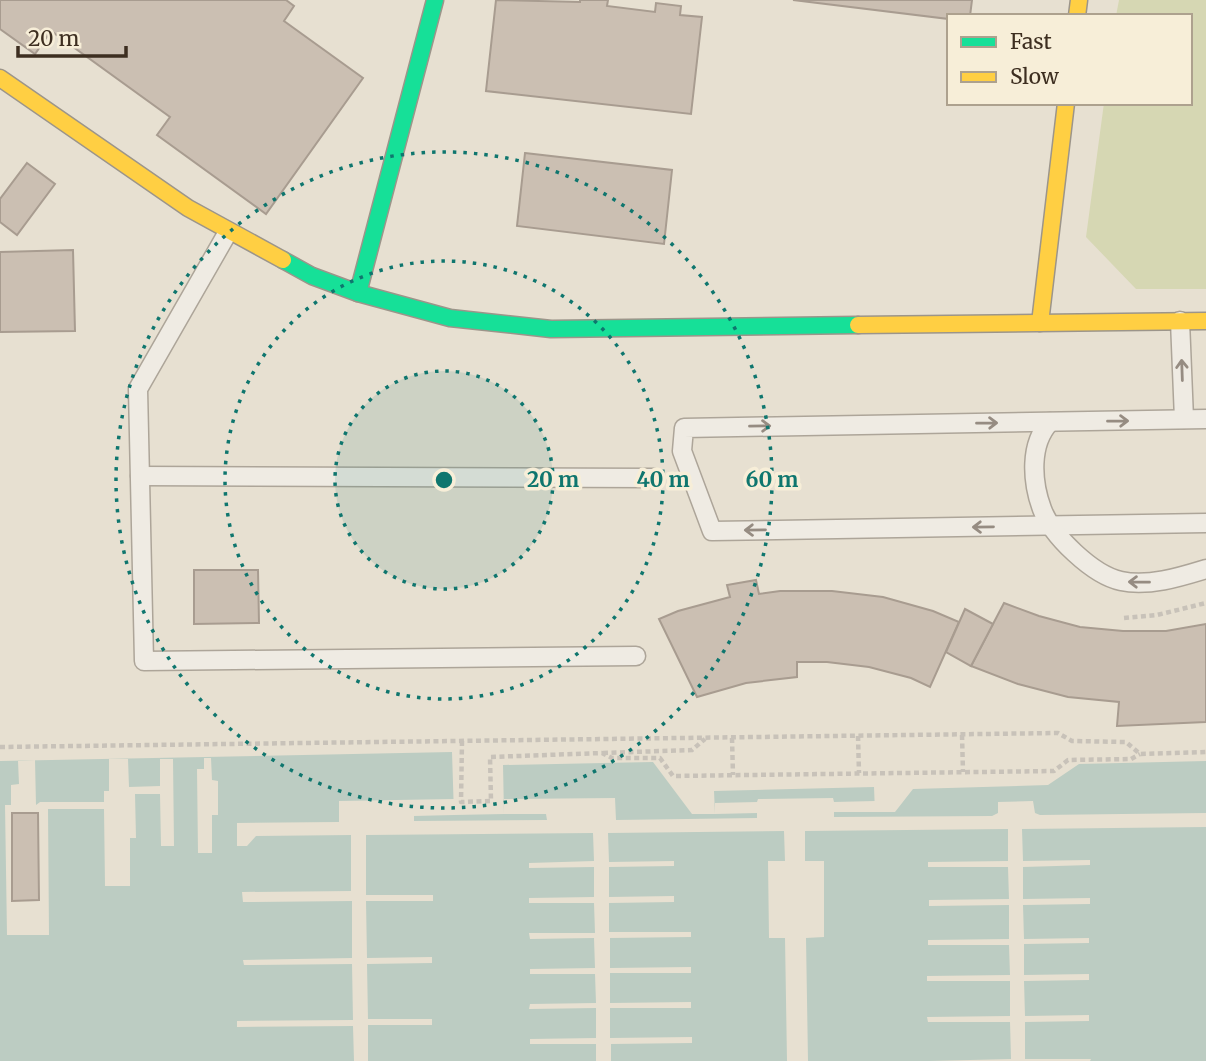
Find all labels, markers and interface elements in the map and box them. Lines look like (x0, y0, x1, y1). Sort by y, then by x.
scale bar (18, 14, 126, 58)
legend (947, 14, 1192, 105)
text: 20 m (28, 25, 80, 52)
text: Fast (1010, 28, 1052, 55)
text: Slow (1010, 63, 1059, 90)
one-way arrow (1175, 359, 1189, 382)
one-way arrow (1106, 414, 1129, 427)
one-way arrow (975, 416, 998, 430)
one-way arrow (748, 420, 771, 433)
text: 20 m (527, 466, 579, 493)
text: 40 m (636, 466, 690, 493)
text: 60 m (746, 466, 798, 493)
centre of rings (432, 468, 456, 492)
one-way arrow (971, 520, 994, 534)
one-way arrow (744, 523, 767, 537)
one-way arrow (1128, 575, 1151, 588)

